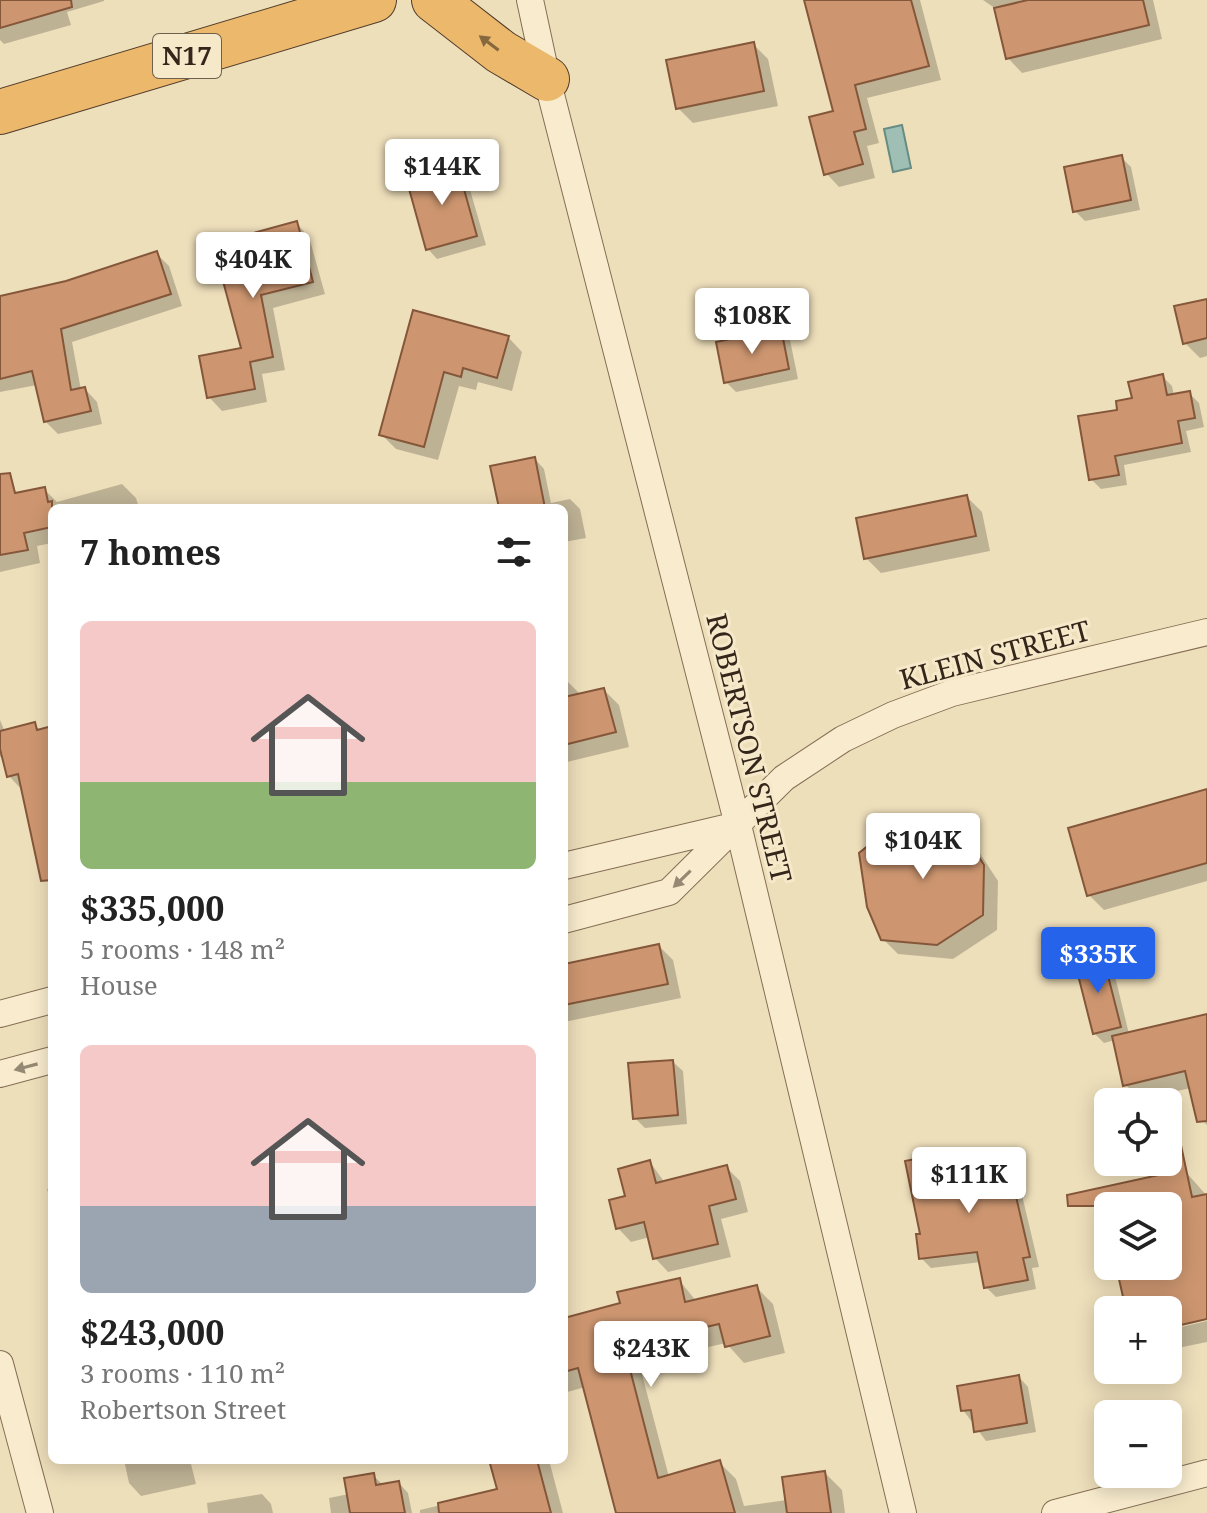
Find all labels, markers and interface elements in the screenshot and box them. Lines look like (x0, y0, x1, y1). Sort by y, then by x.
road number: N17 (153, 34, 221, 78)
one-way arrow (478, 35, 499, 51)
pin: $144K (386, 139, 498, 207)
text: $144K (403, 147, 481, 183)
pin: $404K (197, 232, 309, 300)
text: $404K (214, 240, 292, 276)
pin: $108K (696, 288, 808, 356)
text: $108K (713, 296, 791, 332)
text: 7 homes (80, 529, 221, 575)
icon: filters (492, 530, 536, 574)
street label: ROBERTSON STREET (698, 609, 802, 886)
street label: KLEIN STREET (895, 610, 1094, 698)
icon: home (236, 673, 380, 817)
pin: $104K (867, 813, 979, 881)
text: $104K (884, 821, 962, 857)
one-way arrow (673, 869, 692, 888)
text: $335,000 (80, 885, 224, 931)
pin: $335K (1042, 927, 1154, 995)
text: 5 rooms · 148 m² (80, 931, 285, 967)
text: $335K (1059, 935, 1137, 971)
text: House (80, 967, 158, 1003)
one-way arrow (13, 1061, 38, 1073)
map controls (1094, 1088, 1182, 1488)
button: locate (1094, 1088, 1182, 1176)
icon: home (236, 1097, 380, 1241)
pin: $111K (913, 1147, 1025, 1215)
text: $111K (930, 1155, 1008, 1191)
button: layers (1094, 1192, 1182, 1280)
button: + (1094, 1296, 1182, 1384)
text: $243,000 (80, 1309, 224, 1355)
pin: $243K (595, 1321, 707, 1389)
text: $243K (612, 1329, 690, 1365)
text: 3 rooms · 110 m² (80, 1355, 285, 1391)
text: Robertson Street (80, 1391, 286, 1427)
button: − (1094, 1400, 1182, 1488)

